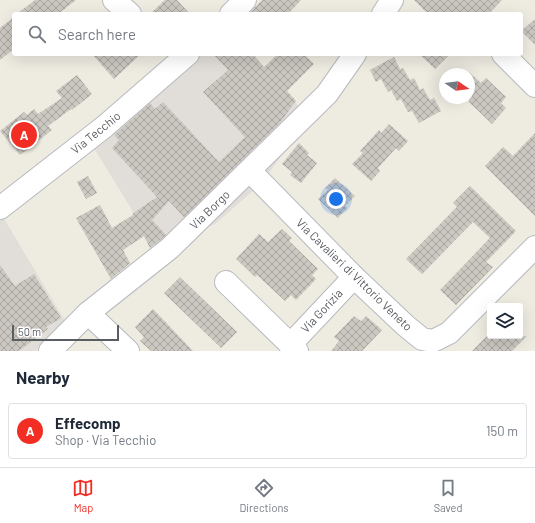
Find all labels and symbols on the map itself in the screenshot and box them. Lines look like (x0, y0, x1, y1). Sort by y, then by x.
north arrow (439, 68, 475, 104)
street label: Via Tecchio (68, 108, 123, 156)
pin: A (11, 120, 37, 150)
street label: Via Borgo (186, 187, 232, 232)
your location (326, 189, 346, 209)
street label: Via Cavalieri di Vittorio Veneto (294, 215, 416, 333)
street label: Via Gorizia (298, 286, 345, 335)
scale bar (12, 323, 119, 342)

